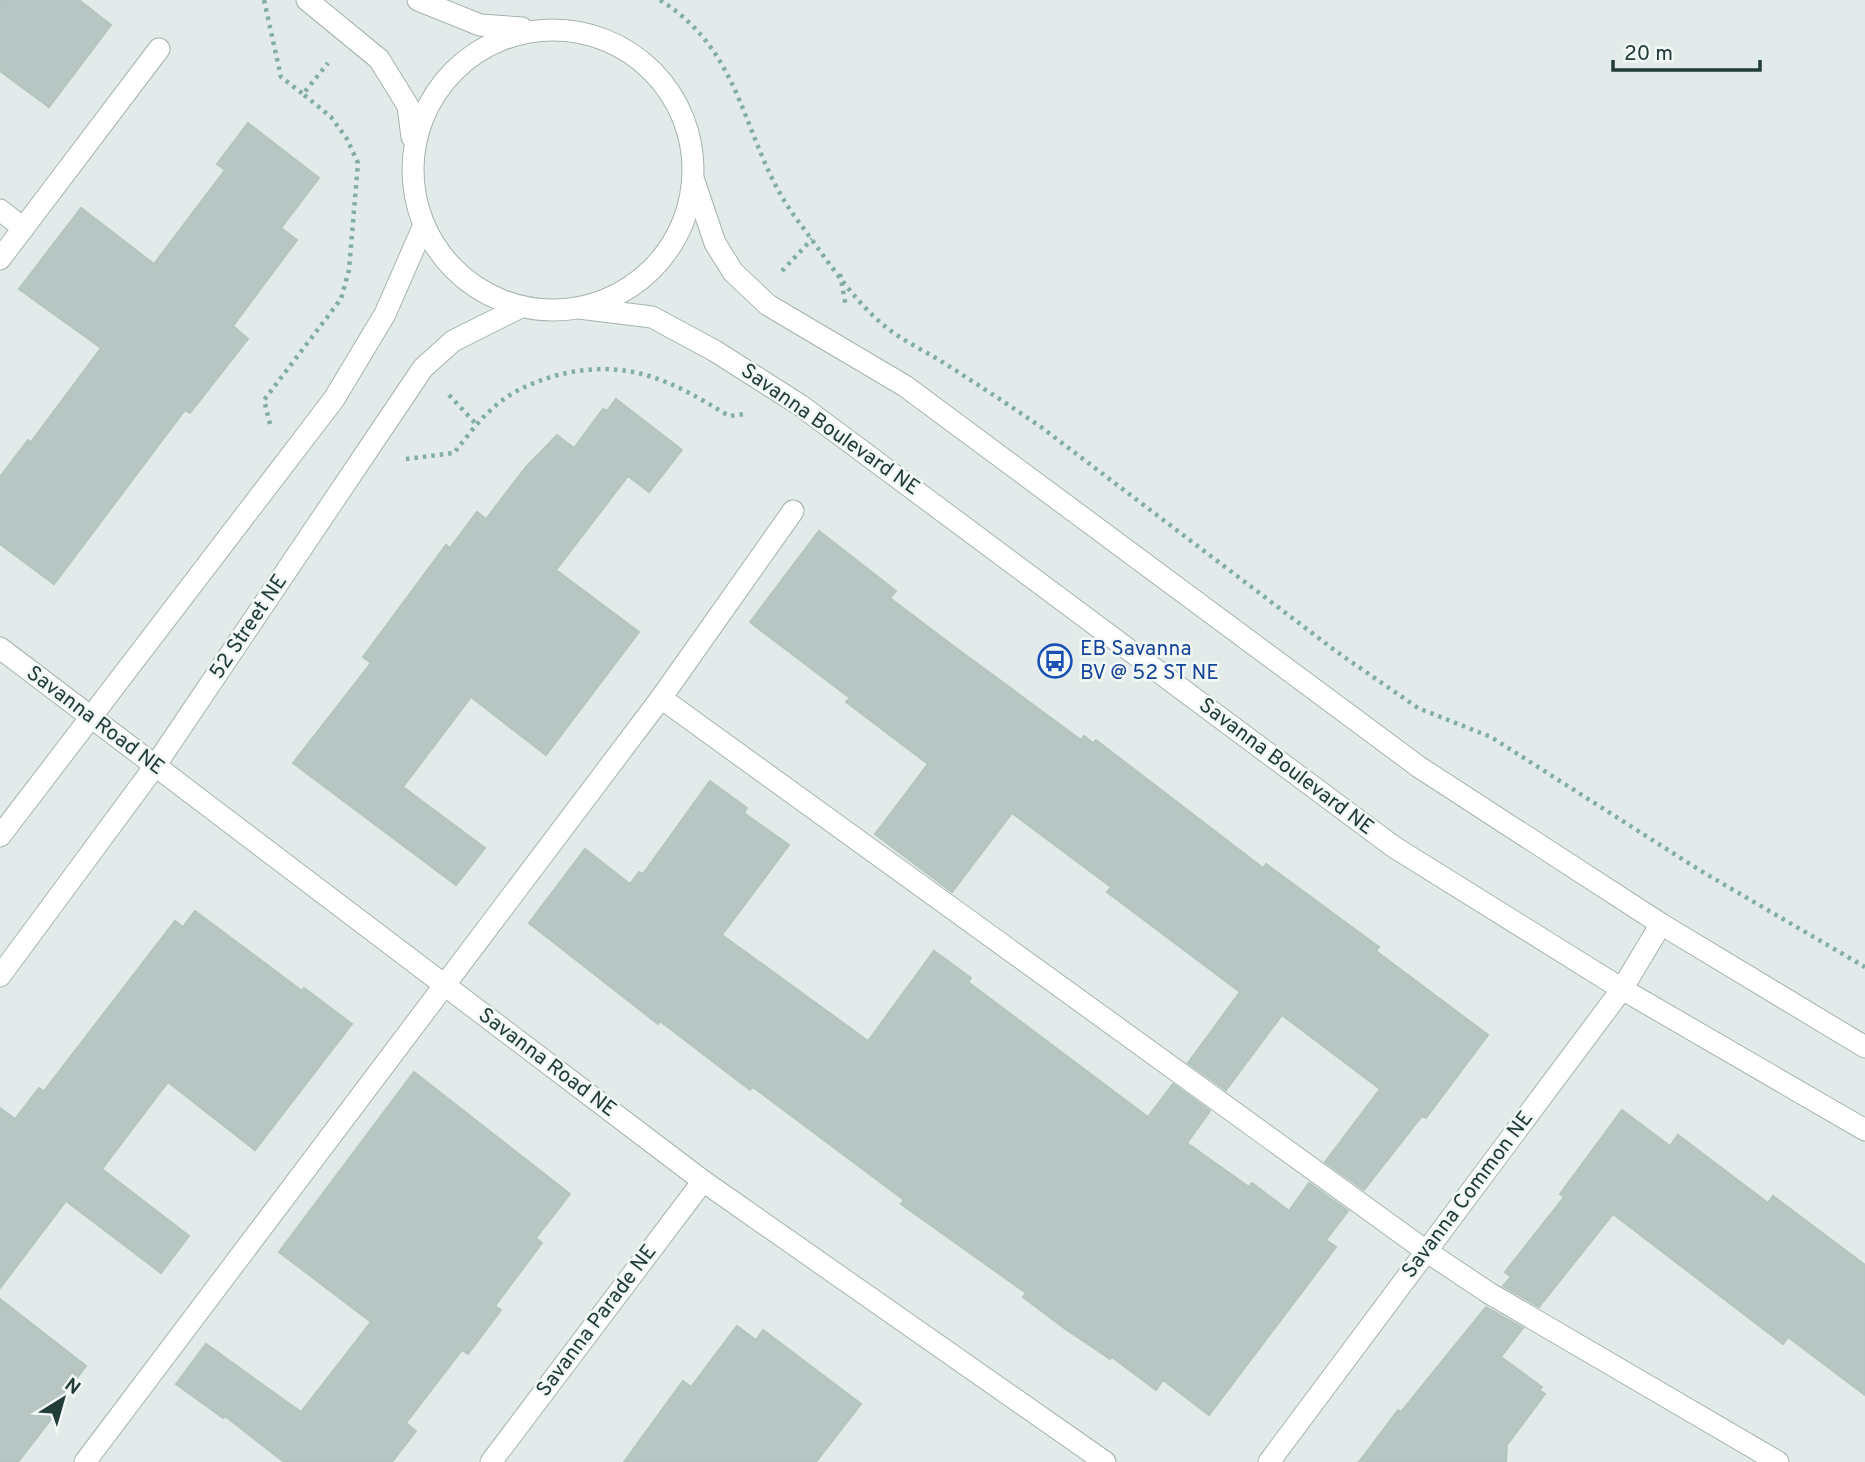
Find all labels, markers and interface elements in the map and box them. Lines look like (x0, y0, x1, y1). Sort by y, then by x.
scale bar (1613, 28, 1760, 72)
text: 20 m (1624, 41, 1673, 68)
street label: Savanna Boulevard NE (735, 358, 925, 502)
street label: 52 Street NE (204, 569, 294, 685)
place label: EB Savanna BV @ 52 ST NE (1080, 636, 1219, 687)
bus stop icon: EB Savanna BV @ 52 ST NE (1036, 642, 1074, 680)
street label: Savanna Road NE (21, 660, 169, 782)
street label: Savanna Boulevard NE (1193, 692, 1379, 842)
street label: Savanna Road NE (473, 1002, 621, 1124)
street label: Savanna Common NE (1396, 1106, 1540, 1284)
street label: Savanna Parade NE (531, 1239, 663, 1403)
north arrow (28, 1364, 98, 1434)
text: N (59, 1373, 85, 1401)

